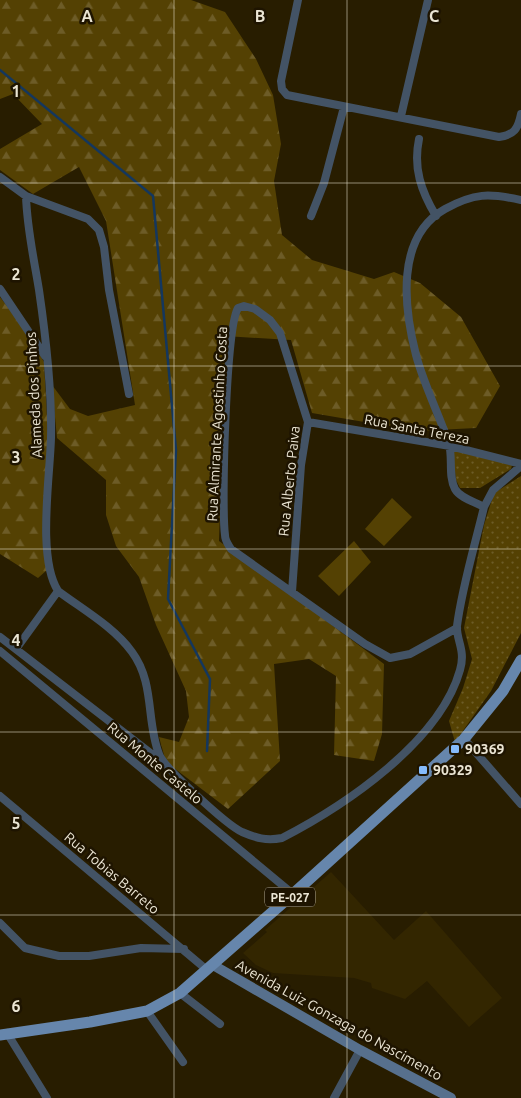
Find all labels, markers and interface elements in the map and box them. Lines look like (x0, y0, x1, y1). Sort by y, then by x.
text: A (81, 7, 93, 25)
text: B (255, 7, 265, 25)
text: C (429, 7, 439, 25)
text: 1 (11, 82, 21, 100)
text: 2 (11, 265, 21, 283)
street label: Rua Almirante Agostinho Costa (204, 326, 230, 522)
street label: Alameda dos Pinhos (23, 332, 45, 458)
street label: Rua Santa Tereza (363, 411, 471, 447)
street label: Rua Alberto Paiva (275, 425, 303, 537)
text: 3 (11, 448, 21, 466)
text: 4 (11, 631, 21, 649)
street label: Rua Monte Castelo (104, 719, 206, 807)
place label: 90369 (465, 741, 505, 757)
marker: 90369 (449, 743, 461, 755)
place label: 90329 (433, 762, 473, 778)
marker: 90329 (417, 764, 429, 776)
text: 5 (11, 814, 21, 832)
street label: Rua Tobias Barreto (61, 829, 163, 917)
road number: PE-027 (265, 888, 315, 906)
street label: Avenida Luiz Gonzaga do Nascimento (233, 956, 445, 1084)
text: 6 (11, 997, 21, 1015)

